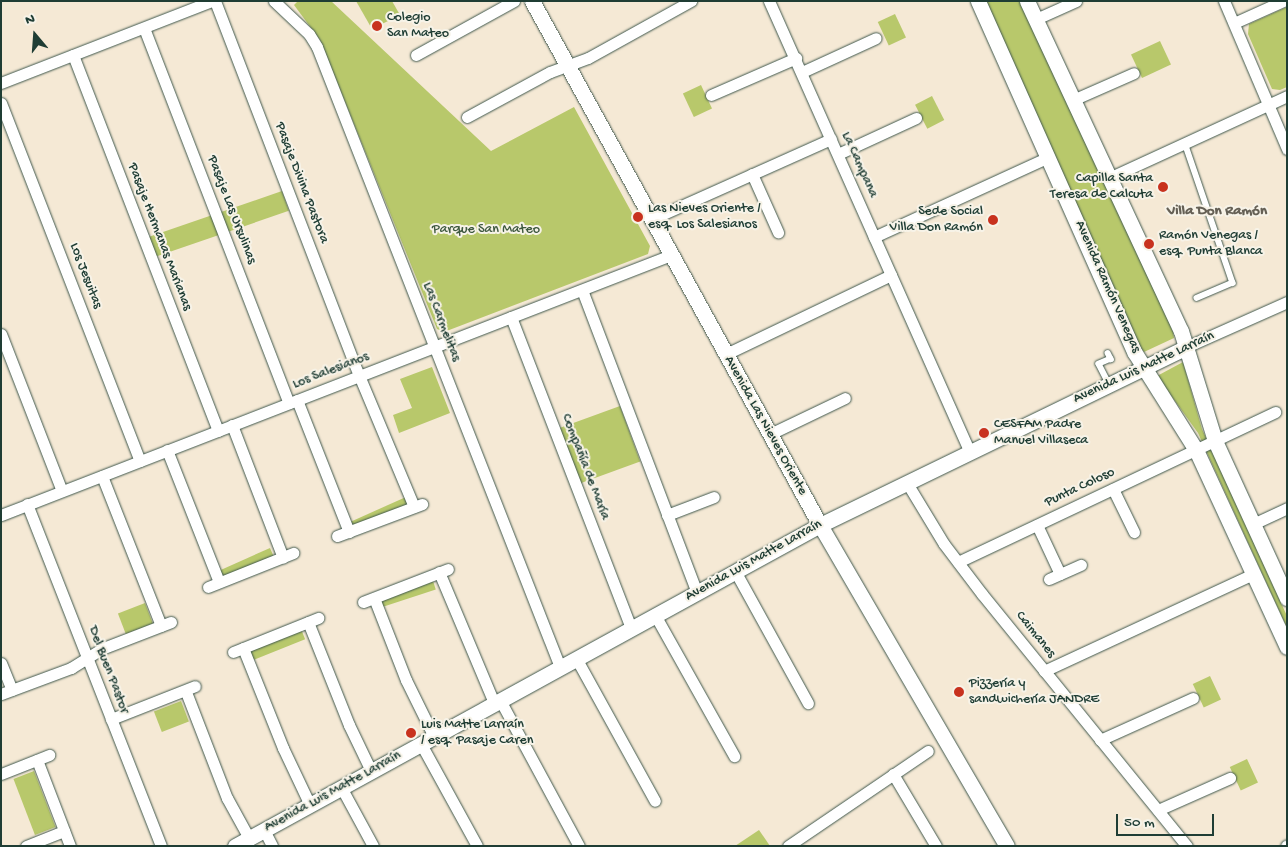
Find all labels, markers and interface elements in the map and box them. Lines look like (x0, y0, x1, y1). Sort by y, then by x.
north arrow (10, 10, 60, 60)
place label: Colegio San Mateo (387, 10, 449, 42)
text: N (23, 11, 37, 30)
marker: Colegio San Mateo (371, 20, 383, 32)
street label: Pasaje Divina Pastora (270, 120, 332, 246)
street label: La Campana (837, 129, 881, 201)
street label: Pasaje Las Ursulinas (203, 153, 259, 267)
street label: Pasaje Hermanas Marianas (123, 161, 195, 313)
place label: Capilla Santa Teresa de Calcuta (1050, 171, 1153, 203)
marker: Capilla Santa Teresa de Calcuta (1157, 181, 1169, 193)
place label: Las Nieves Oriente / esq. Los Salesianos (648, 201, 761, 233)
district label: Villa Don Ramón (1167, 203, 1267, 221)
place label: Sede Social Villa Don Ramón (890, 204, 983, 236)
marker: Las Nieves Oriente / esq. Los Salesianos (632, 211, 644, 223)
marker: Sede Social Villa Don Ramón (987, 214, 999, 226)
street label: Avenida Ramón Venegas (1070, 218, 1144, 356)
park label: Parque San Mateo (432, 222, 540, 238)
place label: Ramón Venegas / esq. Punta Blanca (1159, 228, 1262, 260)
marker: Ramón Venegas / esq. Punta Blanca (1143, 238, 1155, 250)
street label: Los Jesuitas (65, 241, 105, 311)
street label: Las Carmelitas (418, 280, 464, 364)
street label: Avenida Luis Matte Larraín (1071, 328, 1217, 408)
street label: Los Salesianos (290, 349, 372, 393)
street label: Avenida Las Nieves Oriente (720, 353, 810, 499)
street label: Compañía de María (557, 412, 613, 522)
place label: CESFAM Padre Manuel Villaseca (994, 417, 1088, 450)
marker: CESFAM Padre Manuel Villaseca (978, 427, 990, 439)
street label: Punta Coloso (1042, 464, 1118, 512)
street label: Avenida Luis Matte Larraín (683, 516, 825, 606)
street label: Caimanes (1011, 608, 1059, 662)
street label: Del Buen Pastor (84, 624, 132, 716)
place label: Pizzería y sandwichería JANDRE (969, 676, 1099, 709)
marker: Pizzería y sandwichería JANDRE (953, 686, 965, 698)
place label: Luis Matte Larraín / esq. Pasaje Caren (421, 717, 533, 750)
marker: Luis Matte Larraín / esq. Pasaje Caren (405, 727, 417, 739)
street label: Avenida Luis Matte Larraín (262, 747, 404, 837)
scale bar (1118, 804, 1216, 836)
text: 50 m (1124, 814, 1155, 832)

